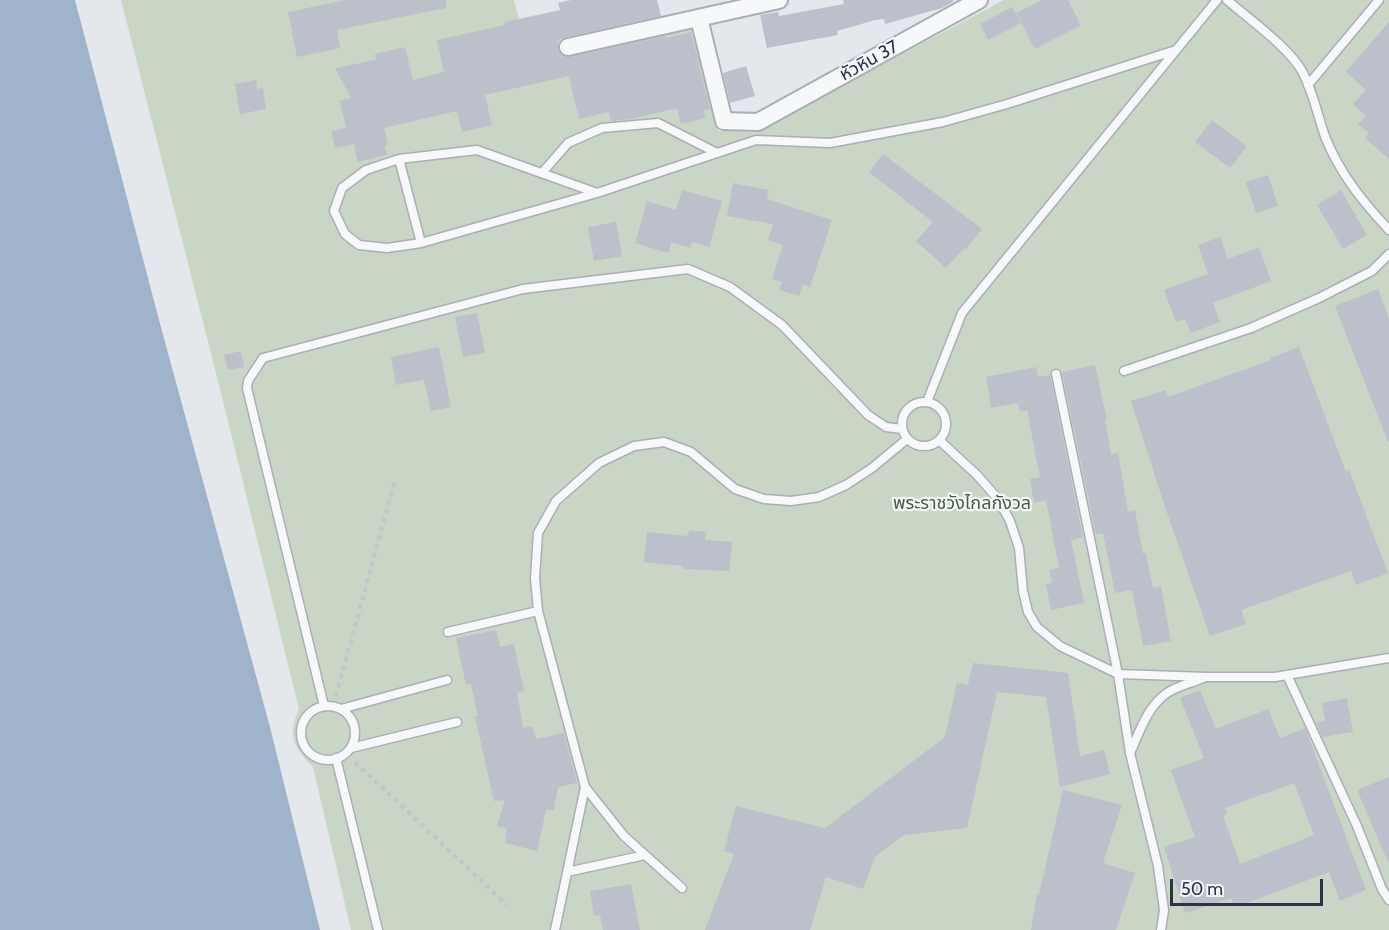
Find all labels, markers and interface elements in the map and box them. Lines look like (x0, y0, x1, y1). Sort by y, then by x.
street label: หัวหิน 37 (836, 36, 902, 86)
park label: พระราชวังไกลกังวล (893, 493, 1031, 515)
scale bar (1173, 867, 1326, 905)
text: 50 m (1181, 878, 1223, 900)

